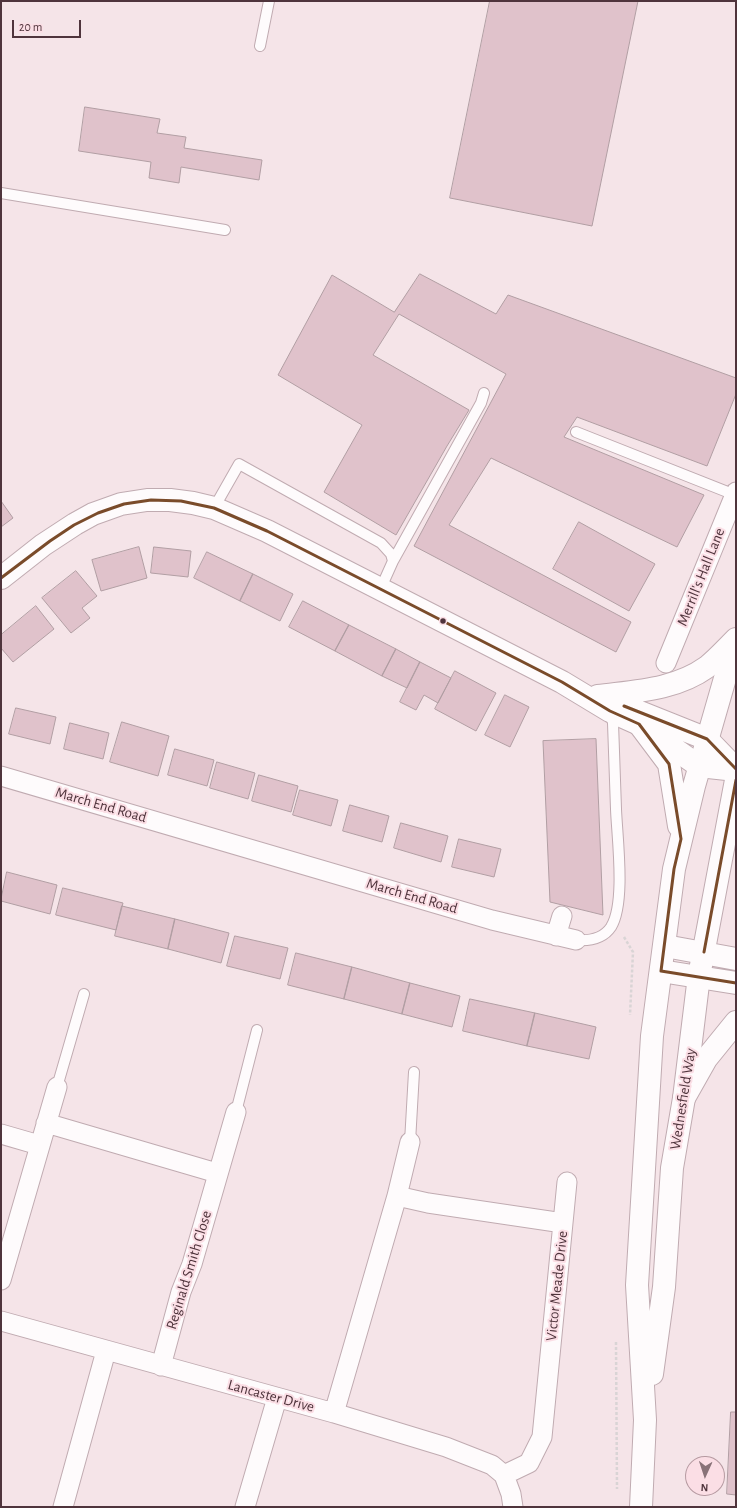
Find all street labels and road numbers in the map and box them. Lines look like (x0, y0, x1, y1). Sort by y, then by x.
street label: Merrill's Hall Lane (673, 525, 729, 629)
street label: March End Road (53, 783, 149, 827)
street label: March End Road (364, 874, 460, 918)
street label: Wednesfield Way (666, 1047, 700, 1151)
street label: Reginald Smith Close (162, 1209, 216, 1331)
street label: Victor Meade Drive (542, 1230, 572, 1342)
street label: Lancaster Drive (226, 1376, 316, 1416)

